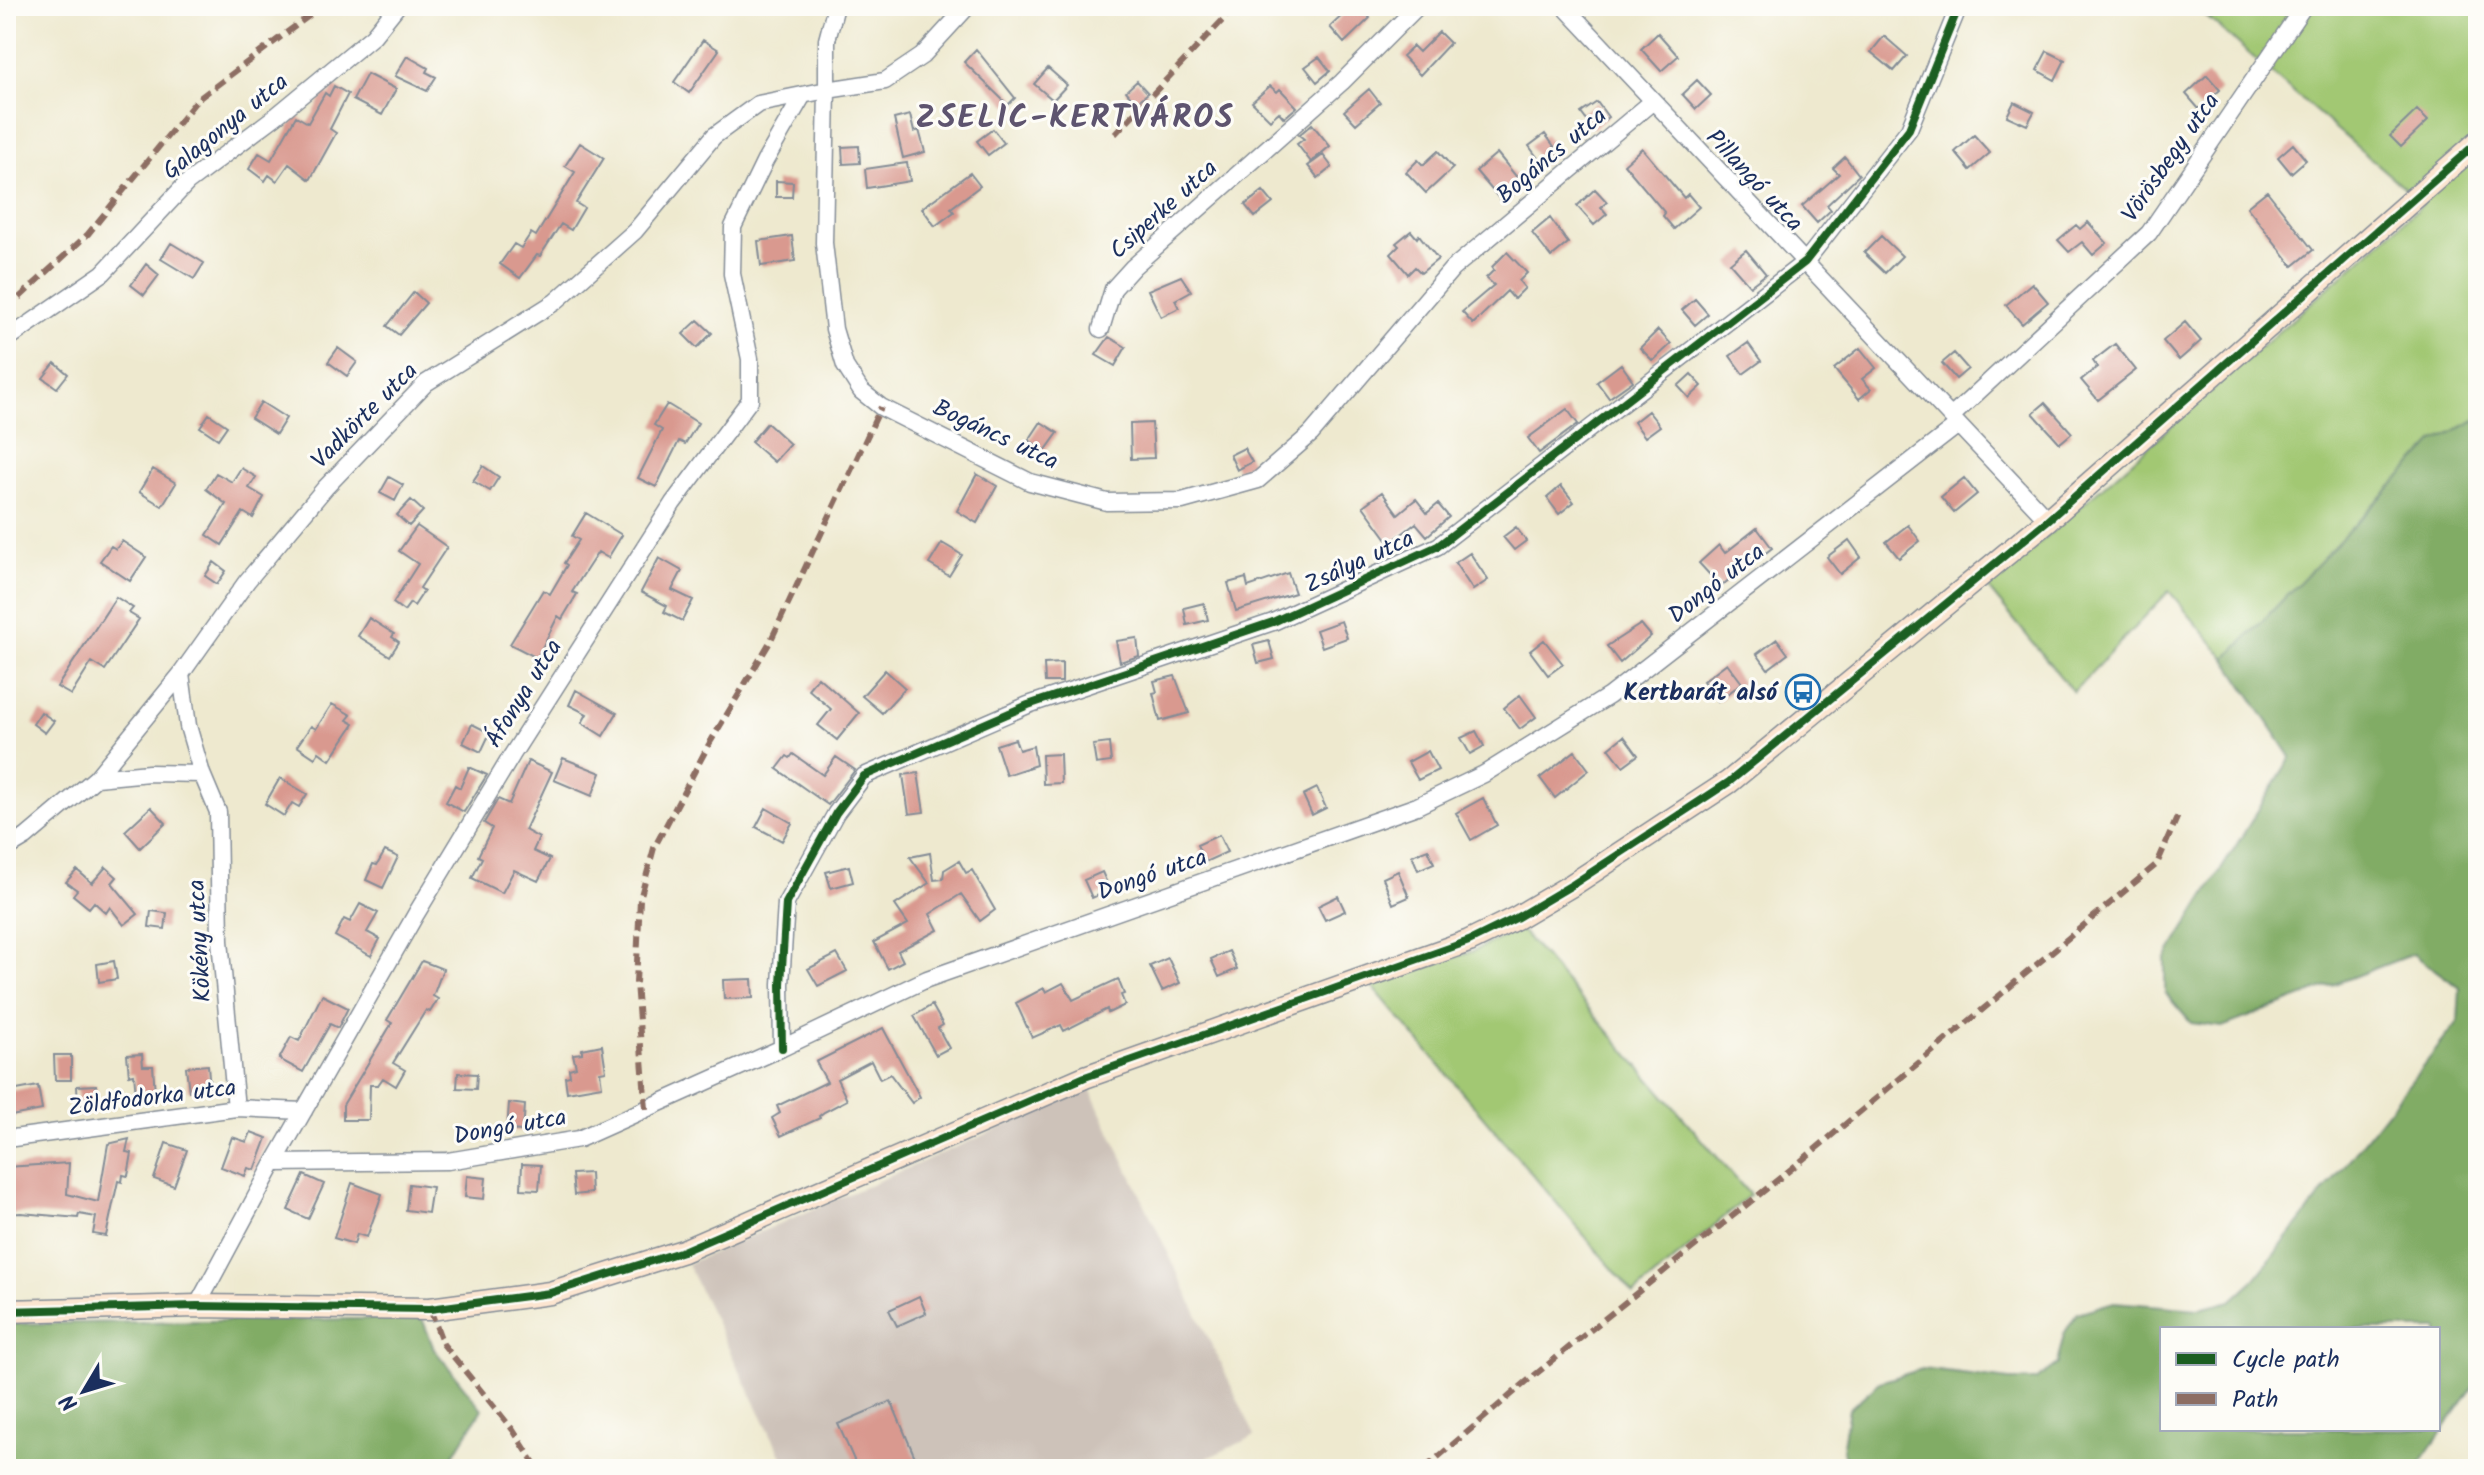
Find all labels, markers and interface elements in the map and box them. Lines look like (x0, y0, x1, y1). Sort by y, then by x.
street label: Galagonya utca (154, 64, 298, 190)
street label: Vörösbegy utca (2112, 85, 2231, 231)
district label: ZSELIC-KERTVÁROS (915, 93, 1235, 144)
street label: Bogáncs utca (1488, 98, 1616, 214)
street label: Pillangó utca (1696, 120, 1812, 242)
street label: Csiperke utca (1101, 150, 1227, 270)
street label: Vadkörte utca (302, 353, 428, 479)
street label: Bogáncs utca (926, 389, 1065, 482)
street label: Zsálya utca (1298, 520, 1421, 605)
street label: Dongó utca (1660, 534, 1774, 635)
street label: Áfonya utca (475, 632, 573, 756)
bus stop icon: Kertbarát alsó (1784, 673, 1822, 711)
place label: Kertbarát alsó (1624, 674, 1779, 713)
street label: Dongó utca (1092, 838, 1213, 912)
street label: Kökény utca (178, 878, 223, 1003)
street label: Zöldfodorka utca (66, 1069, 239, 1128)
street label: Dongó utca (451, 1098, 570, 1157)
legend (2160, 1327, 2440, 1431)
text: Cycle path (2232, 1341, 2340, 1380)
north arrow (44, 1351, 124, 1431)
text: Path (2232, 1381, 2278, 1420)
text: N (52, 1385, 88, 1418)

